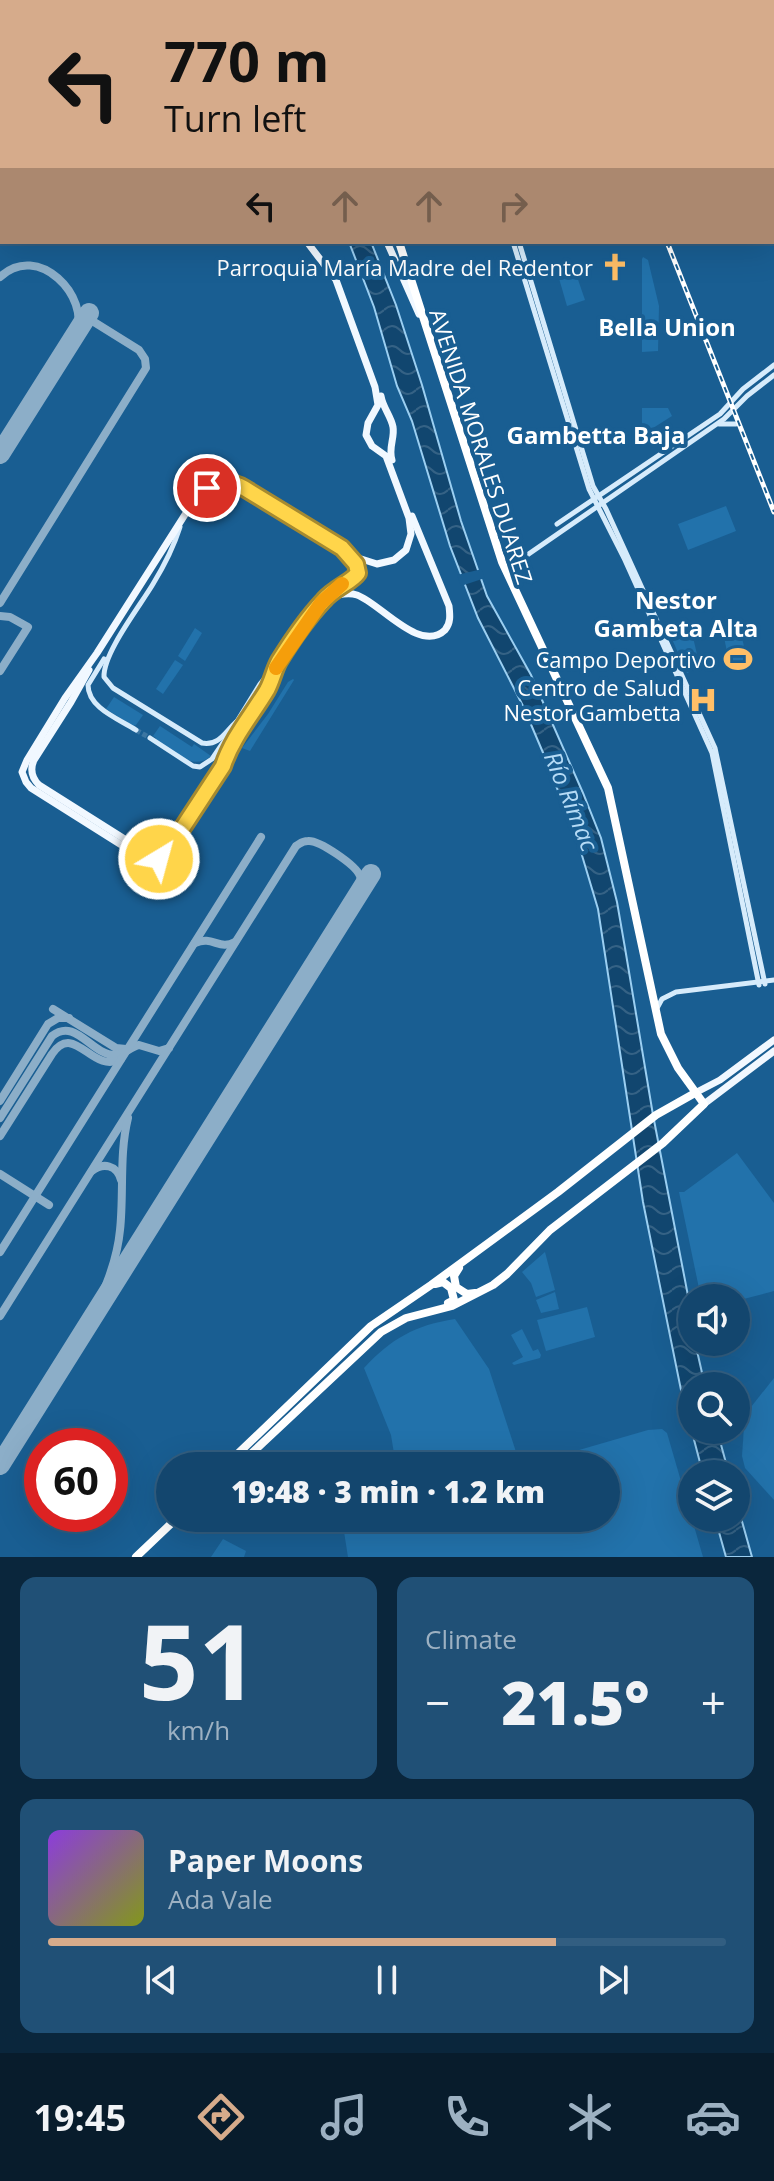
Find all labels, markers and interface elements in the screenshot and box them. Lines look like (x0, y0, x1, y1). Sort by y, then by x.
text: 770 m (164, 22, 330, 98)
icon: left (32, 32, 136, 136)
text: Turn left (164, 94, 306, 143)
icon: left (239, 184, 283, 228)
icon: ahead (323, 184, 367, 228)
icon: ahead (407, 184, 451, 228)
icon: right (491, 184, 535, 228)
place label: Parroquia María Madre del Redentor (216, 252, 593, 282)
church icon: Parroquia María Madre del Redentor (600, 252, 630, 282)
street label: AVENIDA MORALES DUAREZ (423, 305, 541, 587)
district label: Bella Union (598, 310, 736, 343)
district label: Gambetta Baja (507, 418, 685, 451)
pin (173, 454, 241, 522)
icon: arrive (185, 466, 229, 510)
district label: Nestor Gambeta Alta (594, 583, 758, 644)
place label: Campo Deportivo (536, 644, 716, 674)
sports icon: Campo Deportivo (723, 644, 753, 674)
place label: Centro de Salud Nestor Gambetta (504, 672, 681, 727)
hospital icon: Centro de Salud Nestor Gambetta (688, 685, 718, 715)
water label: Río Rímac (537, 746, 607, 857)
position arrow (117, 817, 201, 901)
map controls (678, 1284, 750, 1532)
button: sound (678, 1284, 750, 1356)
button: search (678, 1372, 750, 1444)
speed limit sign: 60 (24, 1428, 128, 1532)
button: layers (678, 1460, 750, 1532)
text: 19:48 · 3 min · 1.2 km (231, 1471, 545, 1512)
text: 51 (139, 1589, 258, 1730)
text: Climate (425, 1621, 517, 1657)
text: 21.5° (501, 1661, 650, 1743)
text: − (425, 1672, 450, 1732)
text: + (701, 1672, 726, 1732)
text: km/h (167, 1712, 230, 1748)
text: Paper Moons (168, 1840, 363, 1881)
text: Ada Vale (168, 1881, 273, 1917)
icon: previous (139, 1958, 183, 2002)
icon: pause (365, 1958, 409, 2002)
icon: next (591, 1958, 635, 2002)
icon: directions (193, 2089, 249, 2145)
icon: music (316, 2089, 372, 2145)
icon: phone (439, 2089, 495, 2145)
icon: climate (562, 2089, 618, 2145)
icon: car (685, 2089, 741, 2145)
text: 19:45 (33, 2093, 126, 2142)

